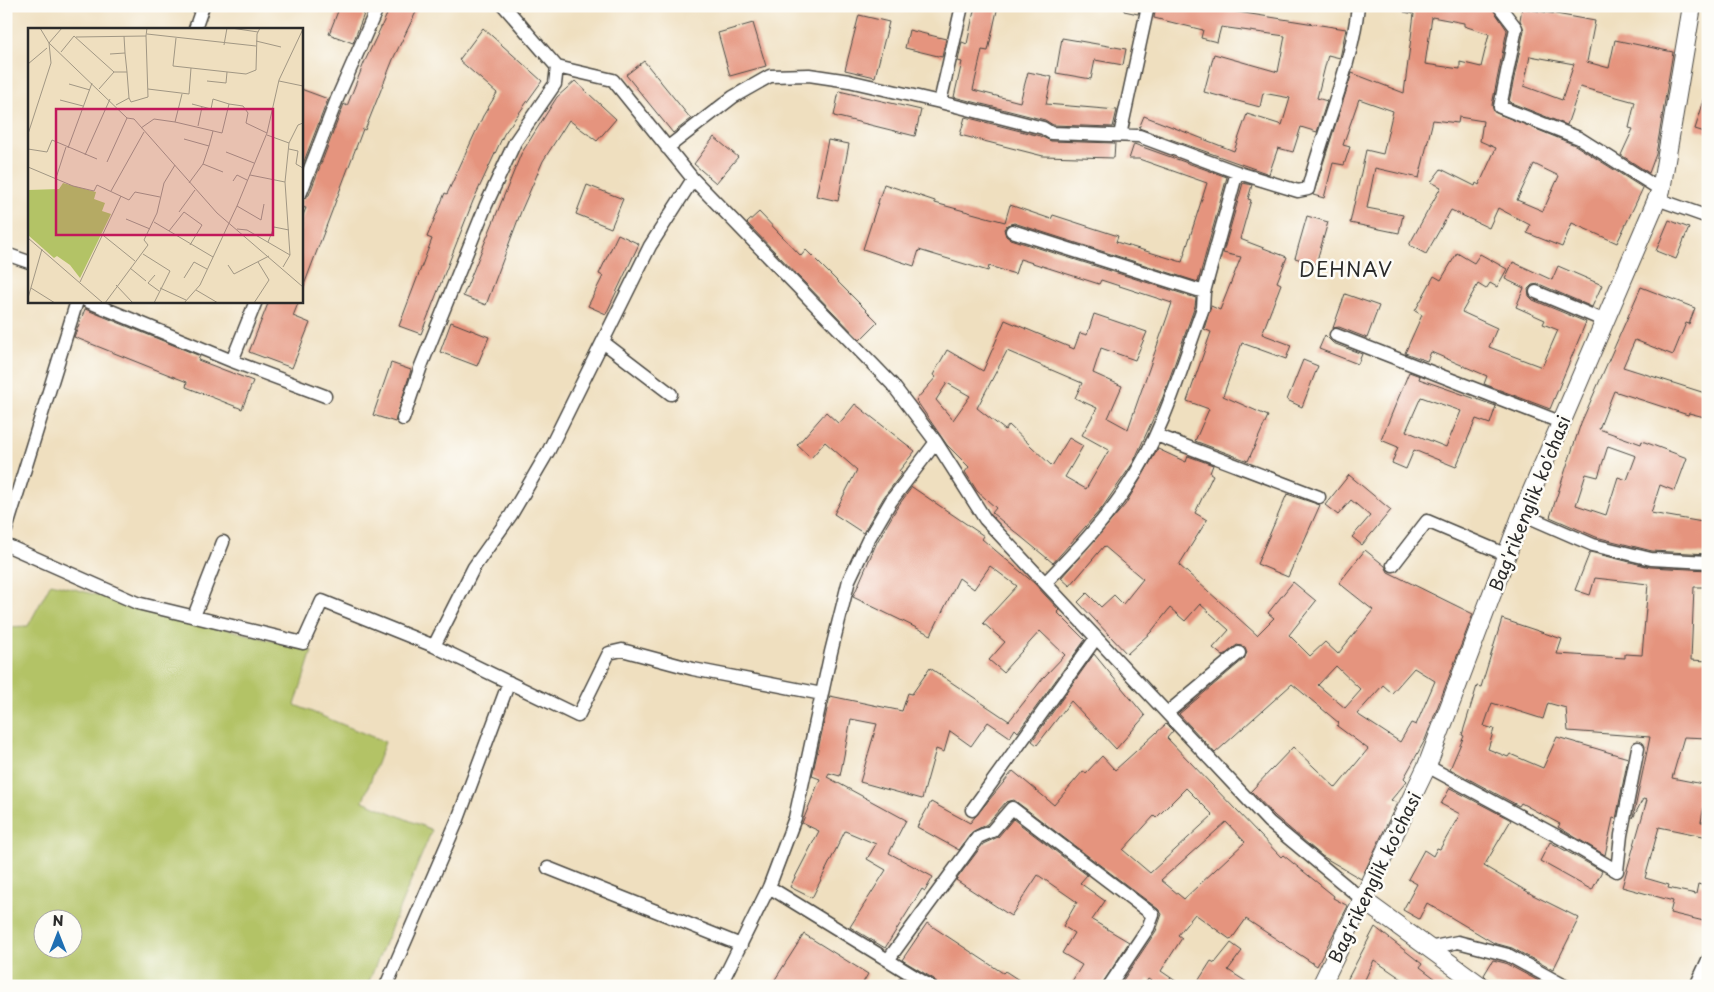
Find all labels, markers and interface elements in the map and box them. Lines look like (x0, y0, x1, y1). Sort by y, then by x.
inset map (28, 28, 302, 302)
district label: DEHNAV (1299, 254, 1393, 284)
street label: Bag'rikenglik ko'chasi (1481, 411, 1577, 595)
street label: Bag'rikenglik ko'chasi (1321, 787, 1427, 967)
north arrow (32, 910, 82, 960)
text: N (52, 910, 64, 931)

